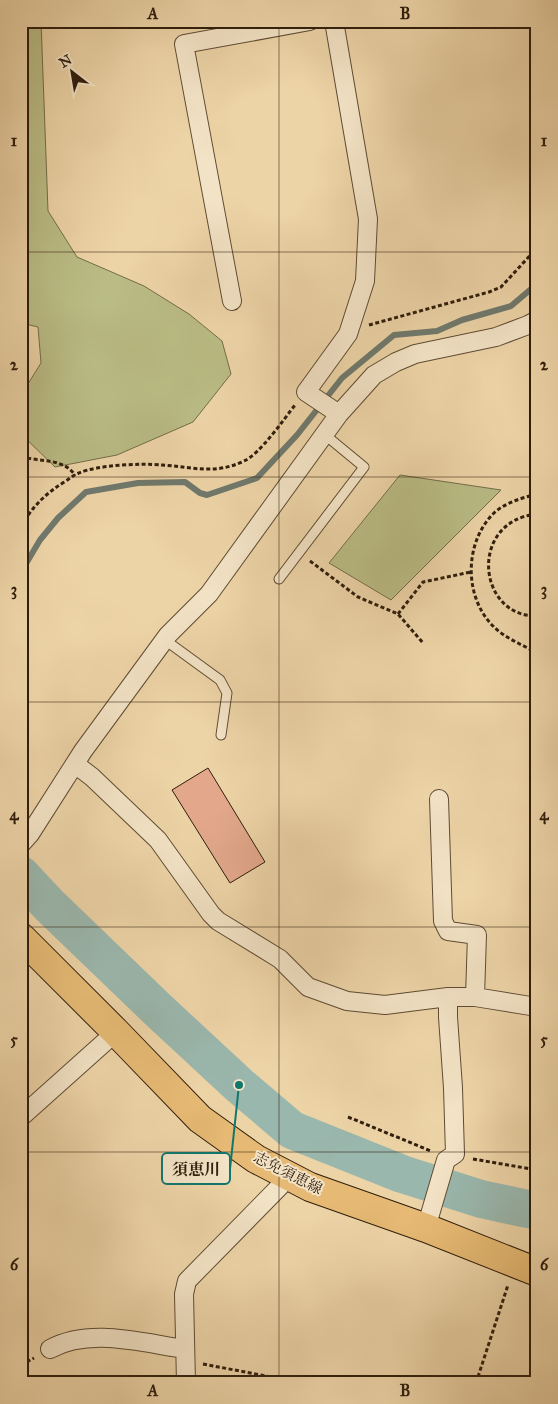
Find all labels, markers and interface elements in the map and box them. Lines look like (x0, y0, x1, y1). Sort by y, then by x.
text: A (147, 4, 159, 23)
text: B (400, 4, 410, 23)
north arrow (48, 48, 98, 98)
text: N (56, 51, 75, 72)
text: 1 (11, 131, 18, 150)
text: 1 (541, 131, 548, 150)
text: 2 (10, 355, 19, 374)
text: 2 (540, 355, 549, 374)
text: 3 (11, 580, 17, 600)
text: 3 (541, 580, 547, 600)
text: 4 (10, 805, 20, 825)
text: 4 (540, 805, 550, 825)
text: 5 (10, 1030, 18, 1049)
text: 5 (540, 1030, 548, 1049)
street label: 志免須恵線 (250, 1148, 326, 1198)
callout: 須恵川 (162, 1153, 230, 1184)
text: 須恵川 (172, 1160, 220, 1179)
text: 6 (10, 1255, 19, 1274)
text: 6 (540, 1255, 549, 1274)
text: A (147, 1381, 159, 1400)
text: B (400, 1381, 410, 1400)

